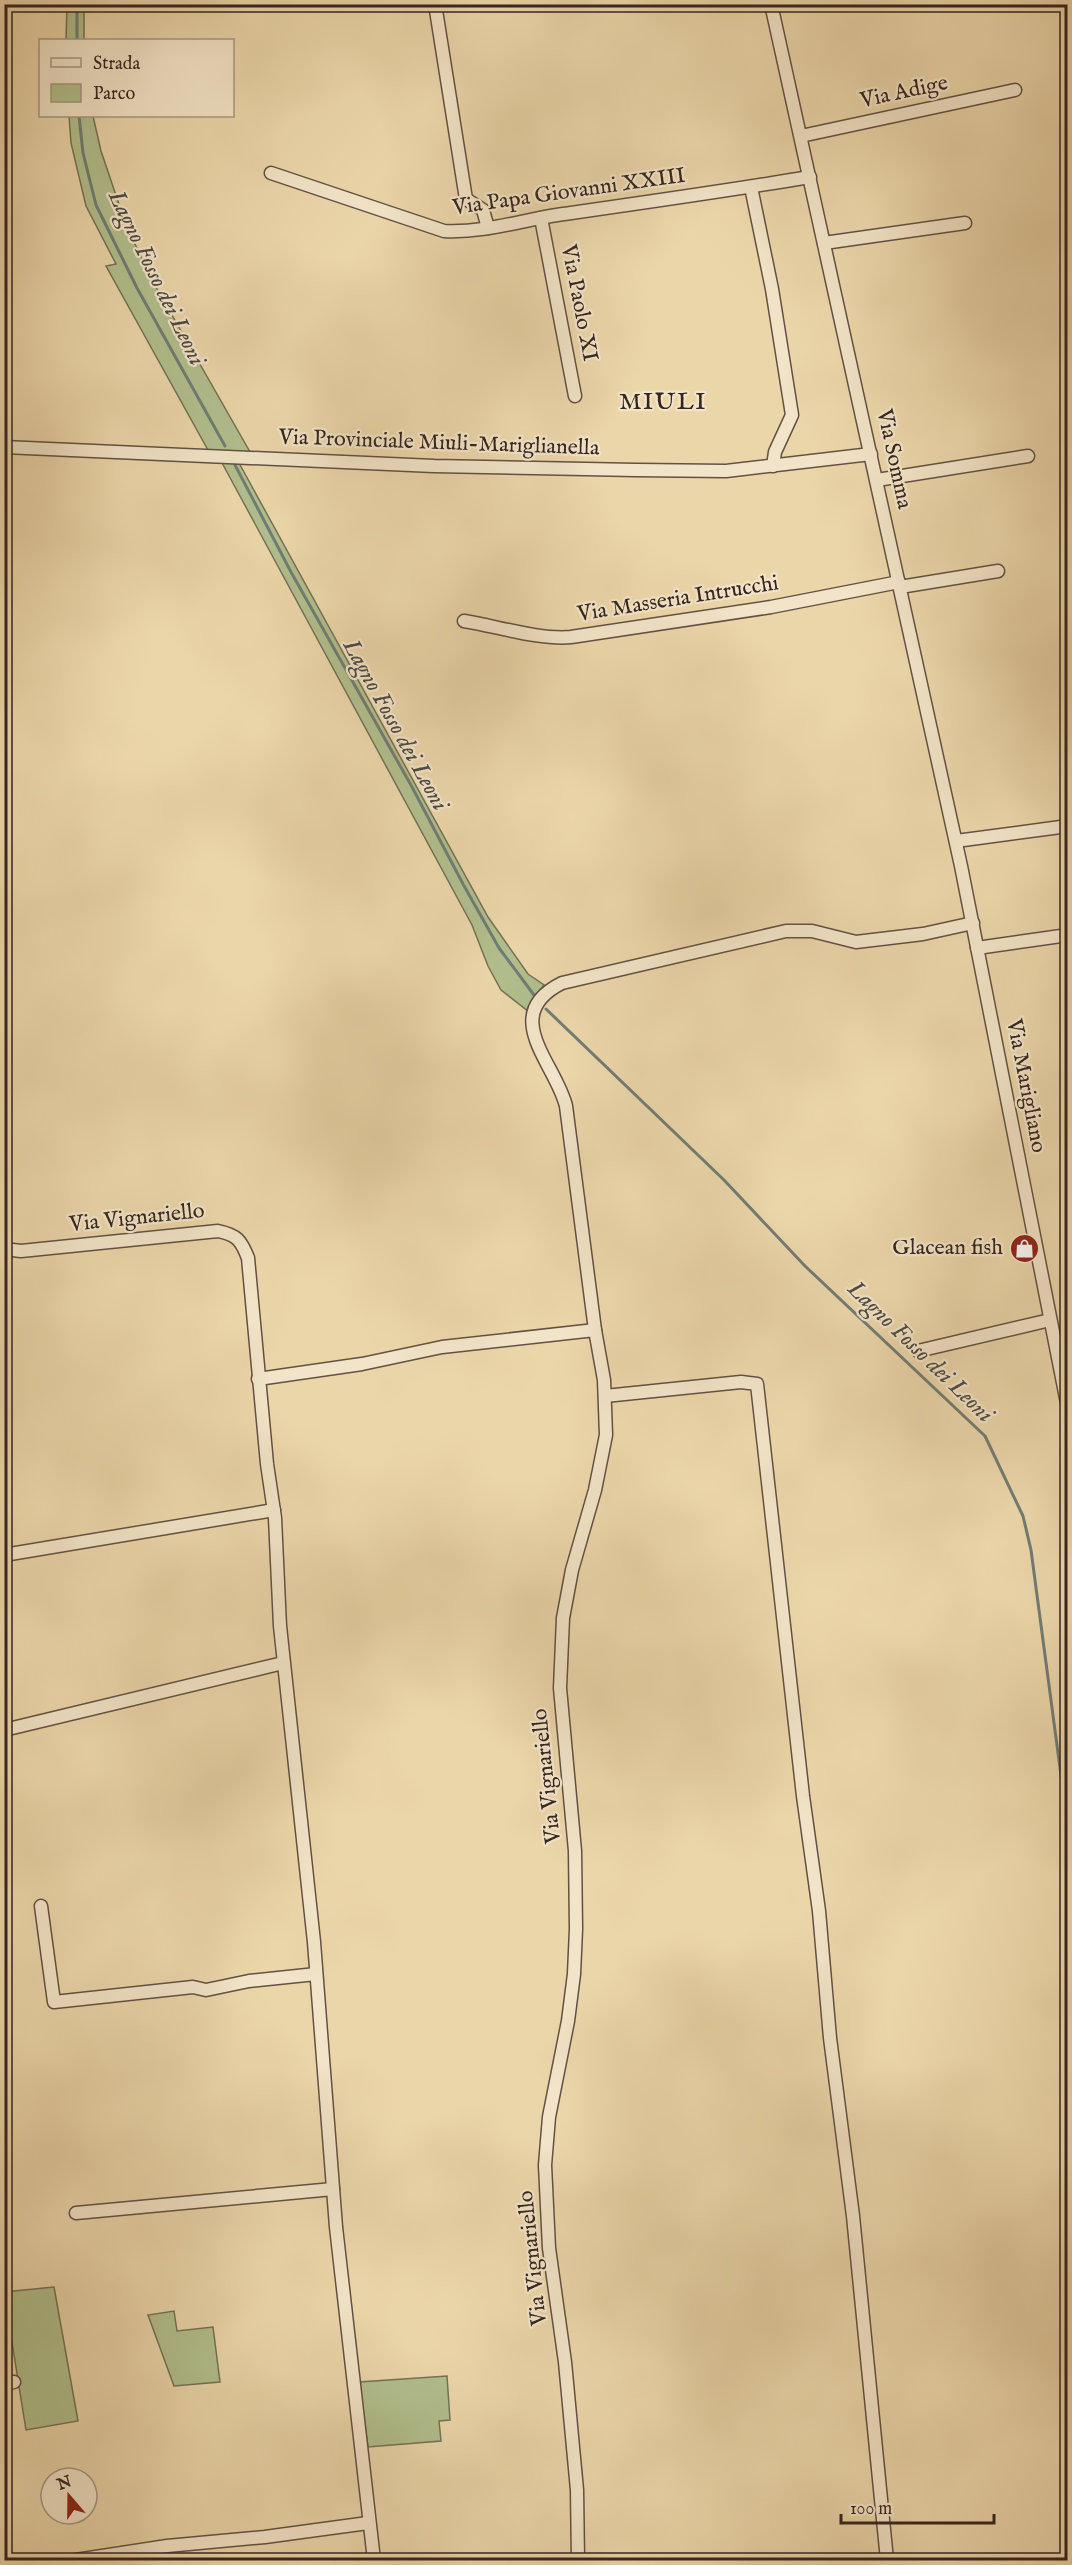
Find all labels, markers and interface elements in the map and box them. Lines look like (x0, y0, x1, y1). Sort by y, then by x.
legend (39, 39, 234, 117)
text: Strada (93, 53, 140, 76)
street label: Via Adige (857, 69, 950, 115)
text: Parco (93, 83, 135, 106)
street label: Via Papa Giovanni XXIII (450, 162, 687, 222)
water label: Lagno Fosso dei Leoni (100, 184, 213, 373)
street label: Via Paolo XI (554, 241, 604, 364)
district label: MIULI (619, 387, 707, 418)
street label: Via Somma (870, 406, 918, 512)
street label: Via Provinciale Miuli-Mariglianella (277, 423, 600, 463)
street label: Via Masseria Intrucchi (574, 569, 781, 629)
water label: Lagno Fosso dei Leoni (334, 633, 456, 818)
street label: Via Marigliano (999, 1016, 1053, 1155)
street label: Via Vignariello (67, 1197, 206, 1239)
shop icon: Glacean fish (1008, 1232, 1040, 1264)
place label: Glacean fish (892, 1234, 1003, 1262)
water label: Lagno Fosso dei Leoni (840, 1274, 1001, 1431)
street label: Via Vignariello (526, 1707, 568, 1846)
street label: Via Vignariello (512, 2189, 554, 2328)
north arrow (39, 2466, 99, 2526)
text: N (54, 2472, 75, 2496)
scale bar (841, 2487, 994, 2525)
text: 100 m (850, 2498, 892, 2521)

